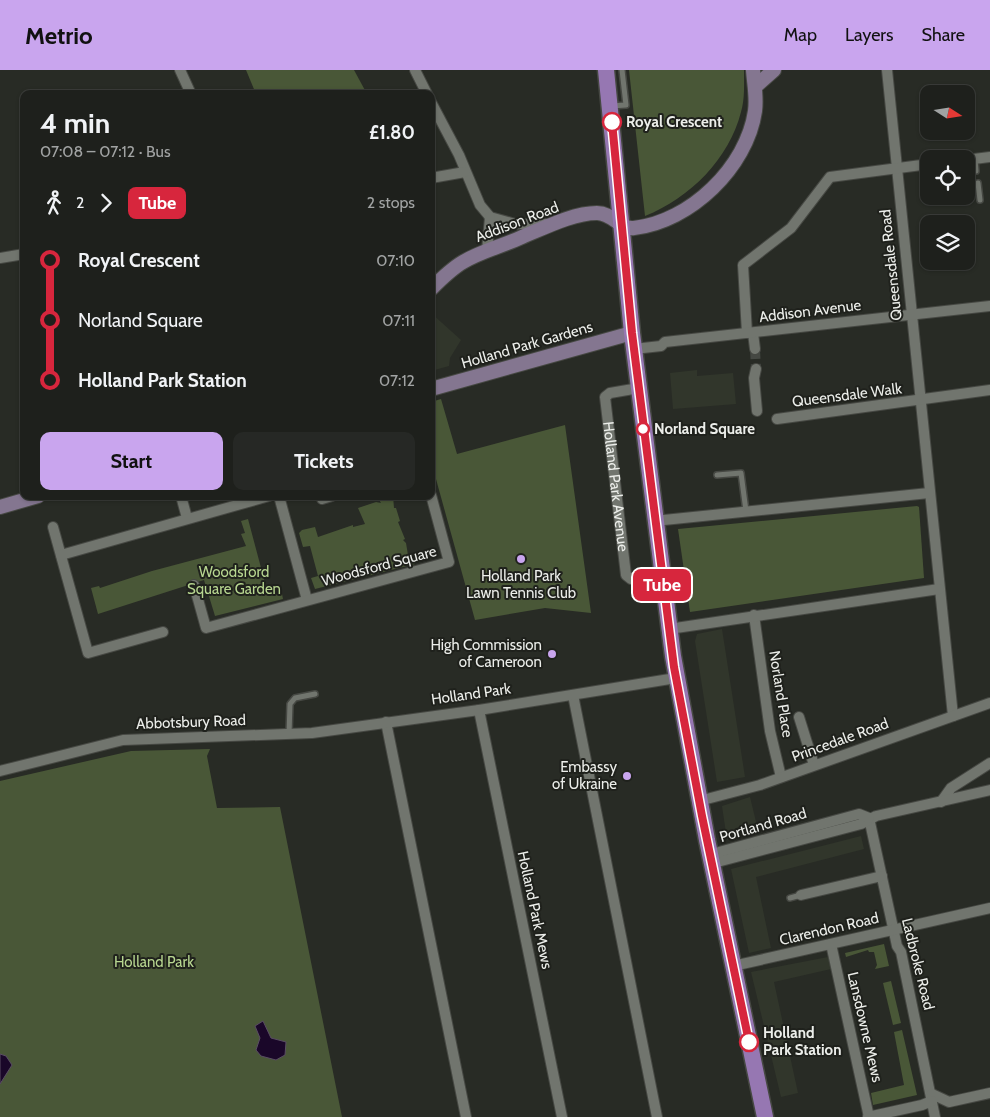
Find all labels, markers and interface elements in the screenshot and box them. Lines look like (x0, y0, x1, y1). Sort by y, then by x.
text: Metrio (25, 21, 93, 50)
text: Map (784, 24, 817, 46)
text: Layers (845, 24, 894, 46)
text: Share (922, 24, 965, 46)
north arrow (920, 85, 975, 140)
map controls (920, 85, 975, 270)
text: 4 min (40, 106, 110, 140)
marker: Royal Crescent (602, 112, 622, 132)
place label: Royal Crescent (626, 113, 722, 131)
text: £1.80 (369, 121, 415, 144)
text: 07:08 – 07:12 · Bus (40, 142, 171, 161)
button: locate (920, 150, 975, 205)
icon: walk (40, 189, 68, 217)
icon: forward (92, 189, 120, 217)
text: Tube (138, 192, 176, 214)
text: 2 (76, 193, 84, 212)
text: 2 stops (367, 193, 415, 212)
street label: Addison Road (473, 198, 561, 246)
street label: Queensdale Road (876, 208, 906, 322)
button: layers (920, 215, 975, 270)
text: Royal Crescent (78, 249, 200, 272)
text: 07:10 (376, 251, 415, 270)
street label: Addison Avenue (758, 296, 862, 326)
text: Norland Square (78, 309, 203, 332)
text: 07:11 (382, 311, 415, 330)
street label: Holland Park Gardens (459, 318, 595, 372)
text: Holland Park Station (78, 369, 247, 392)
text: 07:12 (379, 371, 415, 390)
street label: Queensdale Walk (791, 379, 903, 411)
street label: Holland Park Avenue (599, 420, 632, 553)
place label: Norland Square (654, 420, 755, 438)
marker: Norland Square (636, 422, 650, 436)
button: Start (40, 432, 223, 490)
button: Tickets (233, 432, 415, 490)
street label: Woodsford Square (320, 542, 439, 590)
marker: Holland Park Lawn Tennis Club (515, 553, 527, 565)
park label: Woodsford Square Garden (187, 563, 281, 598)
place label: Holland Park Lawn Tennis Club (466, 567, 576, 602)
line badge: Tube (627, 569, 697, 601)
text: Tube (643, 574, 681, 596)
place label: High Commission of Cameroon (430, 636, 542, 671)
marker: High Commission of Cameroon (546, 648, 558, 660)
street label: Norland Place (765, 649, 797, 739)
street label: Holland Park (430, 679, 512, 708)
street label: Abbotsbury Road (136, 711, 246, 733)
street label: Princedale Road (789, 714, 891, 766)
place label: Embassy of Ukraine (552, 758, 617, 793)
marker: Embassy of Ukraine (621, 770, 633, 782)
street label: Portland Road (717, 804, 809, 846)
street label: Holland Park Mews (514, 849, 556, 971)
street label: Clarendon Road (778, 909, 880, 949)
street label: Ladbroke Road (898, 916, 938, 1012)
park label: Holland Park (114, 953, 194, 971)
street label: Lansdowne Mews (844, 970, 886, 1084)
place label: Holland Park Station (763, 1024, 841, 1059)
marker: Holland Park Station (739, 1032, 759, 1052)

